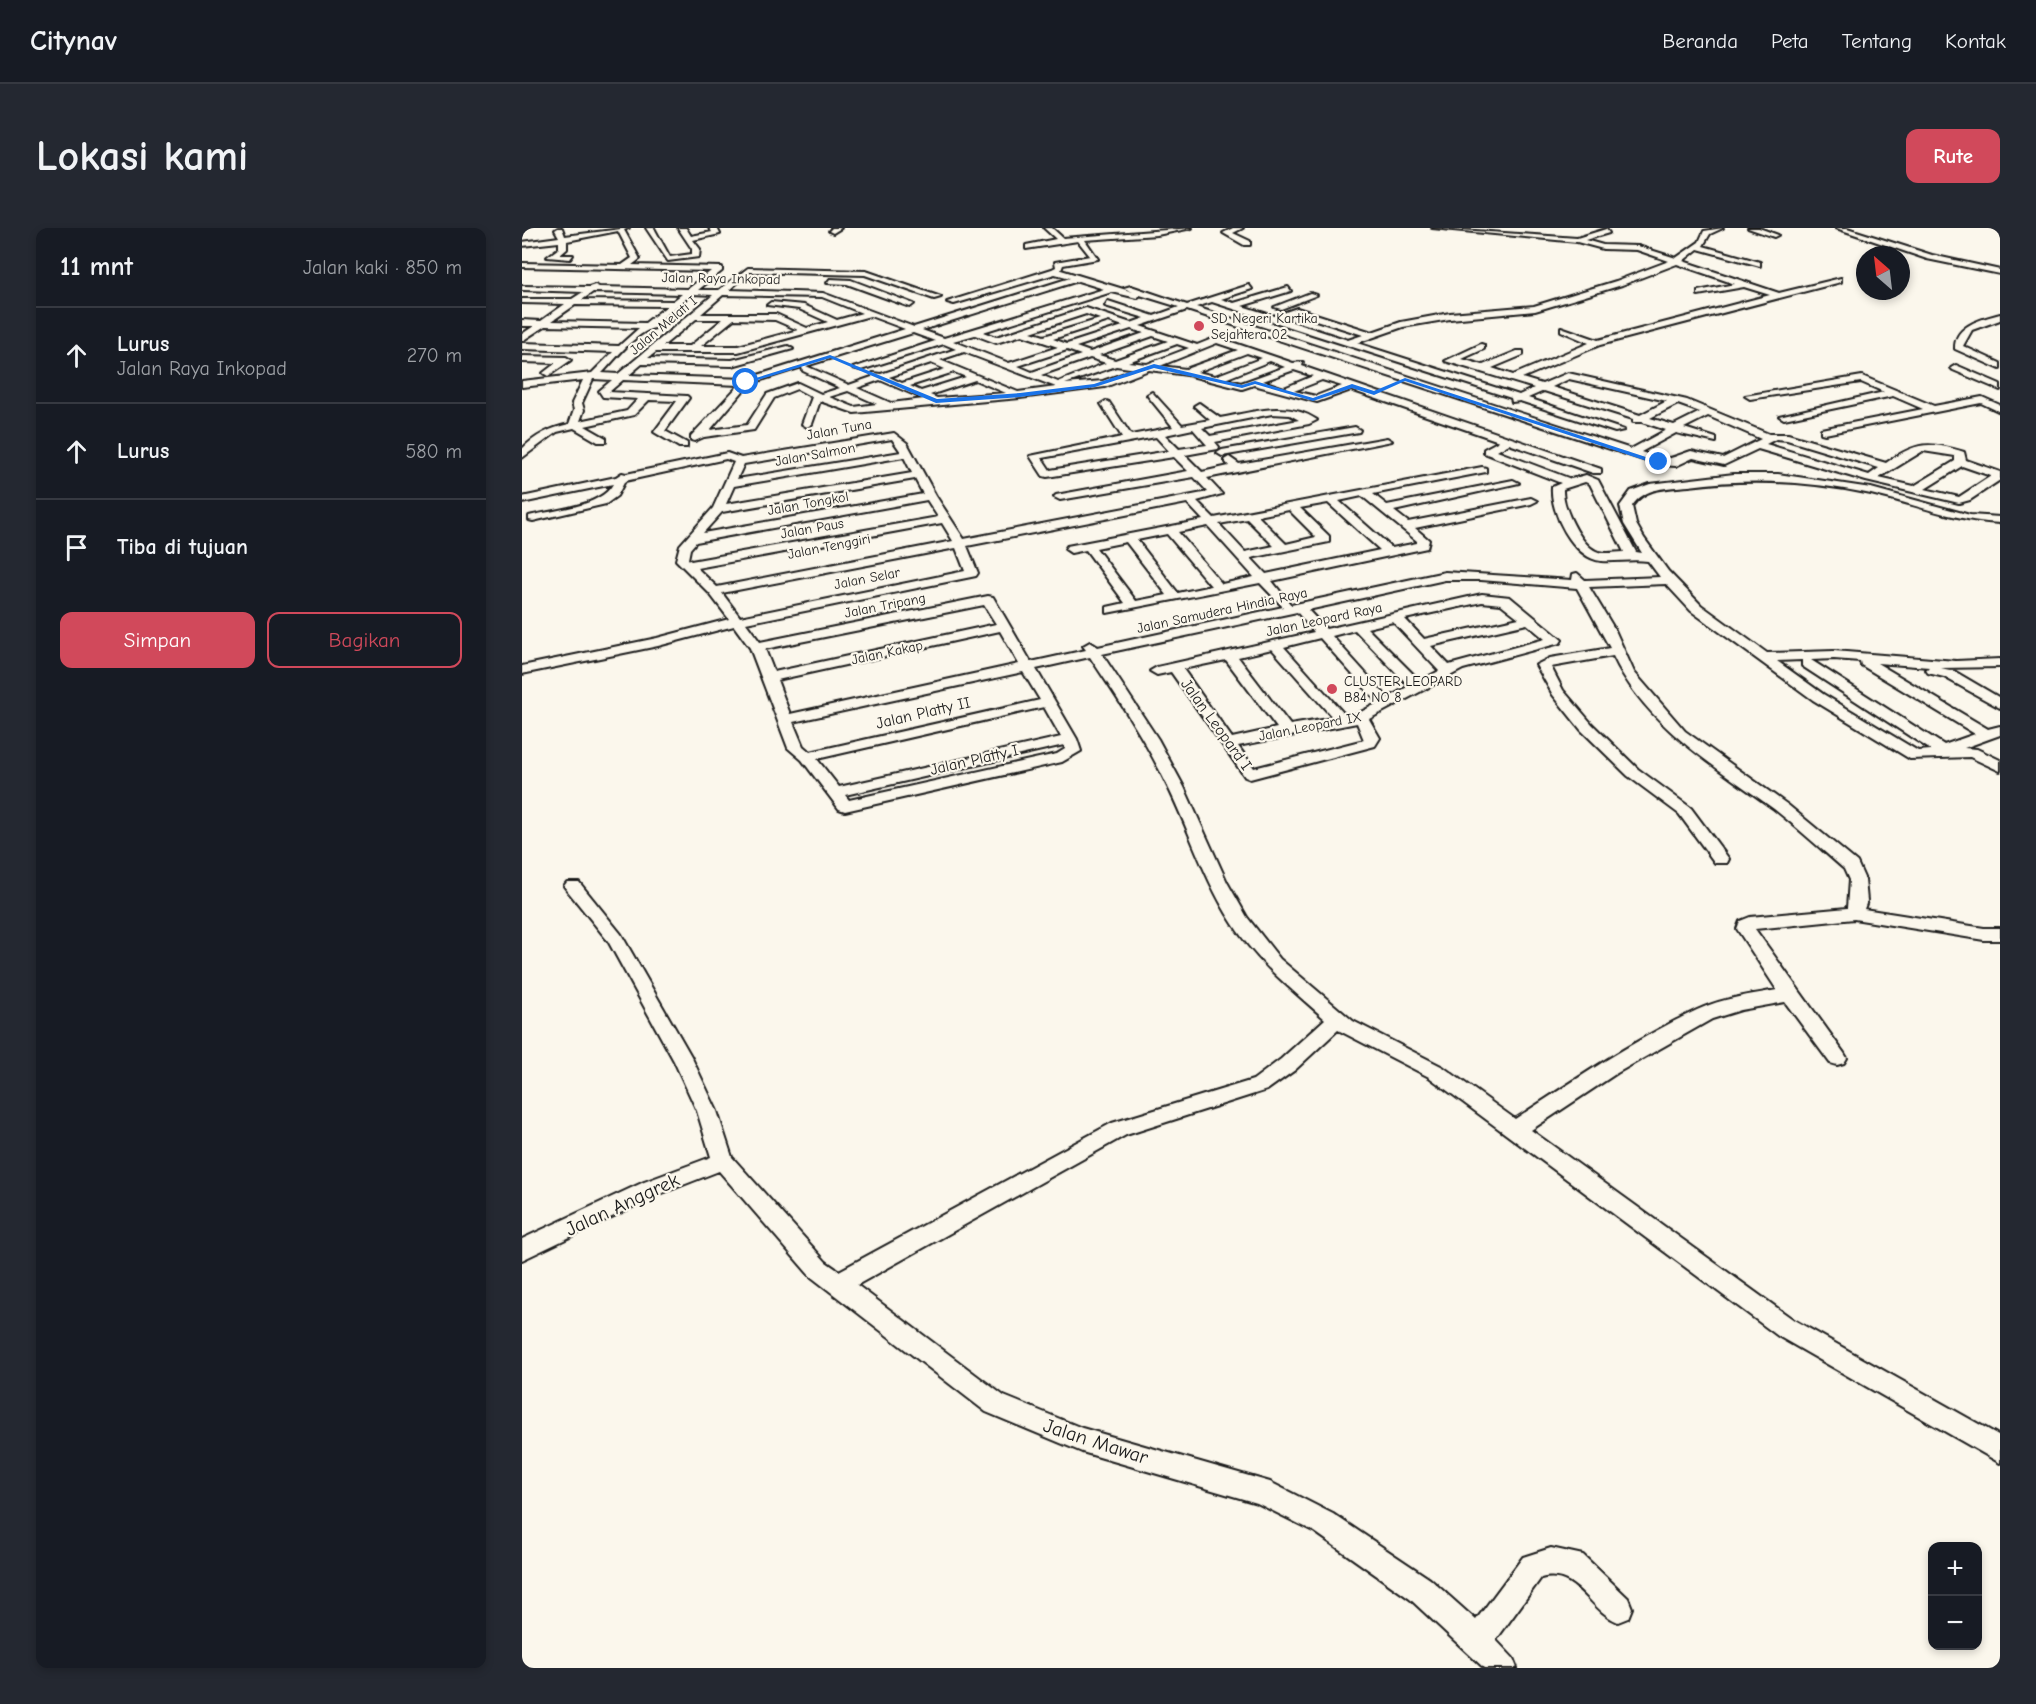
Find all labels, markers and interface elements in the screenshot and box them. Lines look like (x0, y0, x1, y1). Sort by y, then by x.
text: Citynav (30, 25, 117, 57)
text: Beranda (1662, 29, 1738, 53)
text: Peta (1771, 29, 1809, 53)
text: Tentang (1842, 29, 1912, 53)
text: Kontak (1945, 29, 2006, 53)
button: Rute (1906, 129, 2000, 183)
text: Lokasi kami (36, 132, 248, 181)
north arrow (1856, 246, 1910, 300)
text: 11 mnt (60, 252, 133, 282)
text: Jalan kaki · 850 m (303, 256, 462, 279)
street label: Jalan Raya Inkopad (661, 269, 781, 288)
street label: Jalan Melati I (626, 292, 700, 358)
place label: SD Negeri Kartika Sejahtera 02 (1211, 310, 1318, 343)
marker: SD Negeri Kartika Sejahtera 02 (1192, 319, 1206, 333)
text: Lurus (117, 331, 169, 357)
icon: ahead (60, 339, 93, 372)
text: 270 m (407, 344, 462, 367)
text: Jalan Raya Inkopad (117, 357, 287, 380)
route start (732, 368, 758, 394)
street label: Jalan Tuna (805, 415, 873, 444)
icon: ahead (60, 435, 93, 468)
text: Lurus (117, 438, 169, 464)
street label: Jalan Salmon (774, 439, 856, 470)
text: 580 m (405, 440, 462, 463)
route end (1645, 448, 1671, 474)
street label: Jalan Tongkol (766, 488, 850, 519)
street label: Jalan Paus (779, 515, 845, 542)
street label: Jalan Tenggiri (786, 530, 872, 563)
icon: arrive (60, 531, 93, 564)
text: Tiba di tujuan (117, 534, 248, 560)
street label: Jalan Selar (833, 564, 902, 593)
street label: Jalan Samudera Hindia Raya (1135, 584, 1309, 637)
street label: Jalan Tripang (843, 589, 927, 622)
street label: Jalan Leopard Raya (1265, 599, 1384, 640)
button: Simpan (60, 612, 255, 668)
button: Bagikan (267, 612, 462, 668)
street label: Jalan Kakap (850, 637, 924, 668)
place label: CLUSTER LEOPARD B84 NO 8 (1344, 673, 1462, 706)
street label: Jalan Leopard I (1177, 675, 1255, 774)
marker: CLUSTER LEOPARD B84 NO 8 (1325, 682, 1339, 696)
street label: Jalan Platty II (874, 693, 972, 733)
street label: Jalan Leopard IX (1257, 708, 1363, 745)
street label: Jalan Platty I (928, 741, 1020, 779)
street label: Jalan Anggrek (562, 1168, 683, 1241)
street label: Jalan Mawar (1041, 1414, 1151, 1469)
map controls (1928, 1542, 1982, 1650)
button: + (1928, 1542, 1982, 1596)
button: − (1928, 1596, 1982, 1650)

